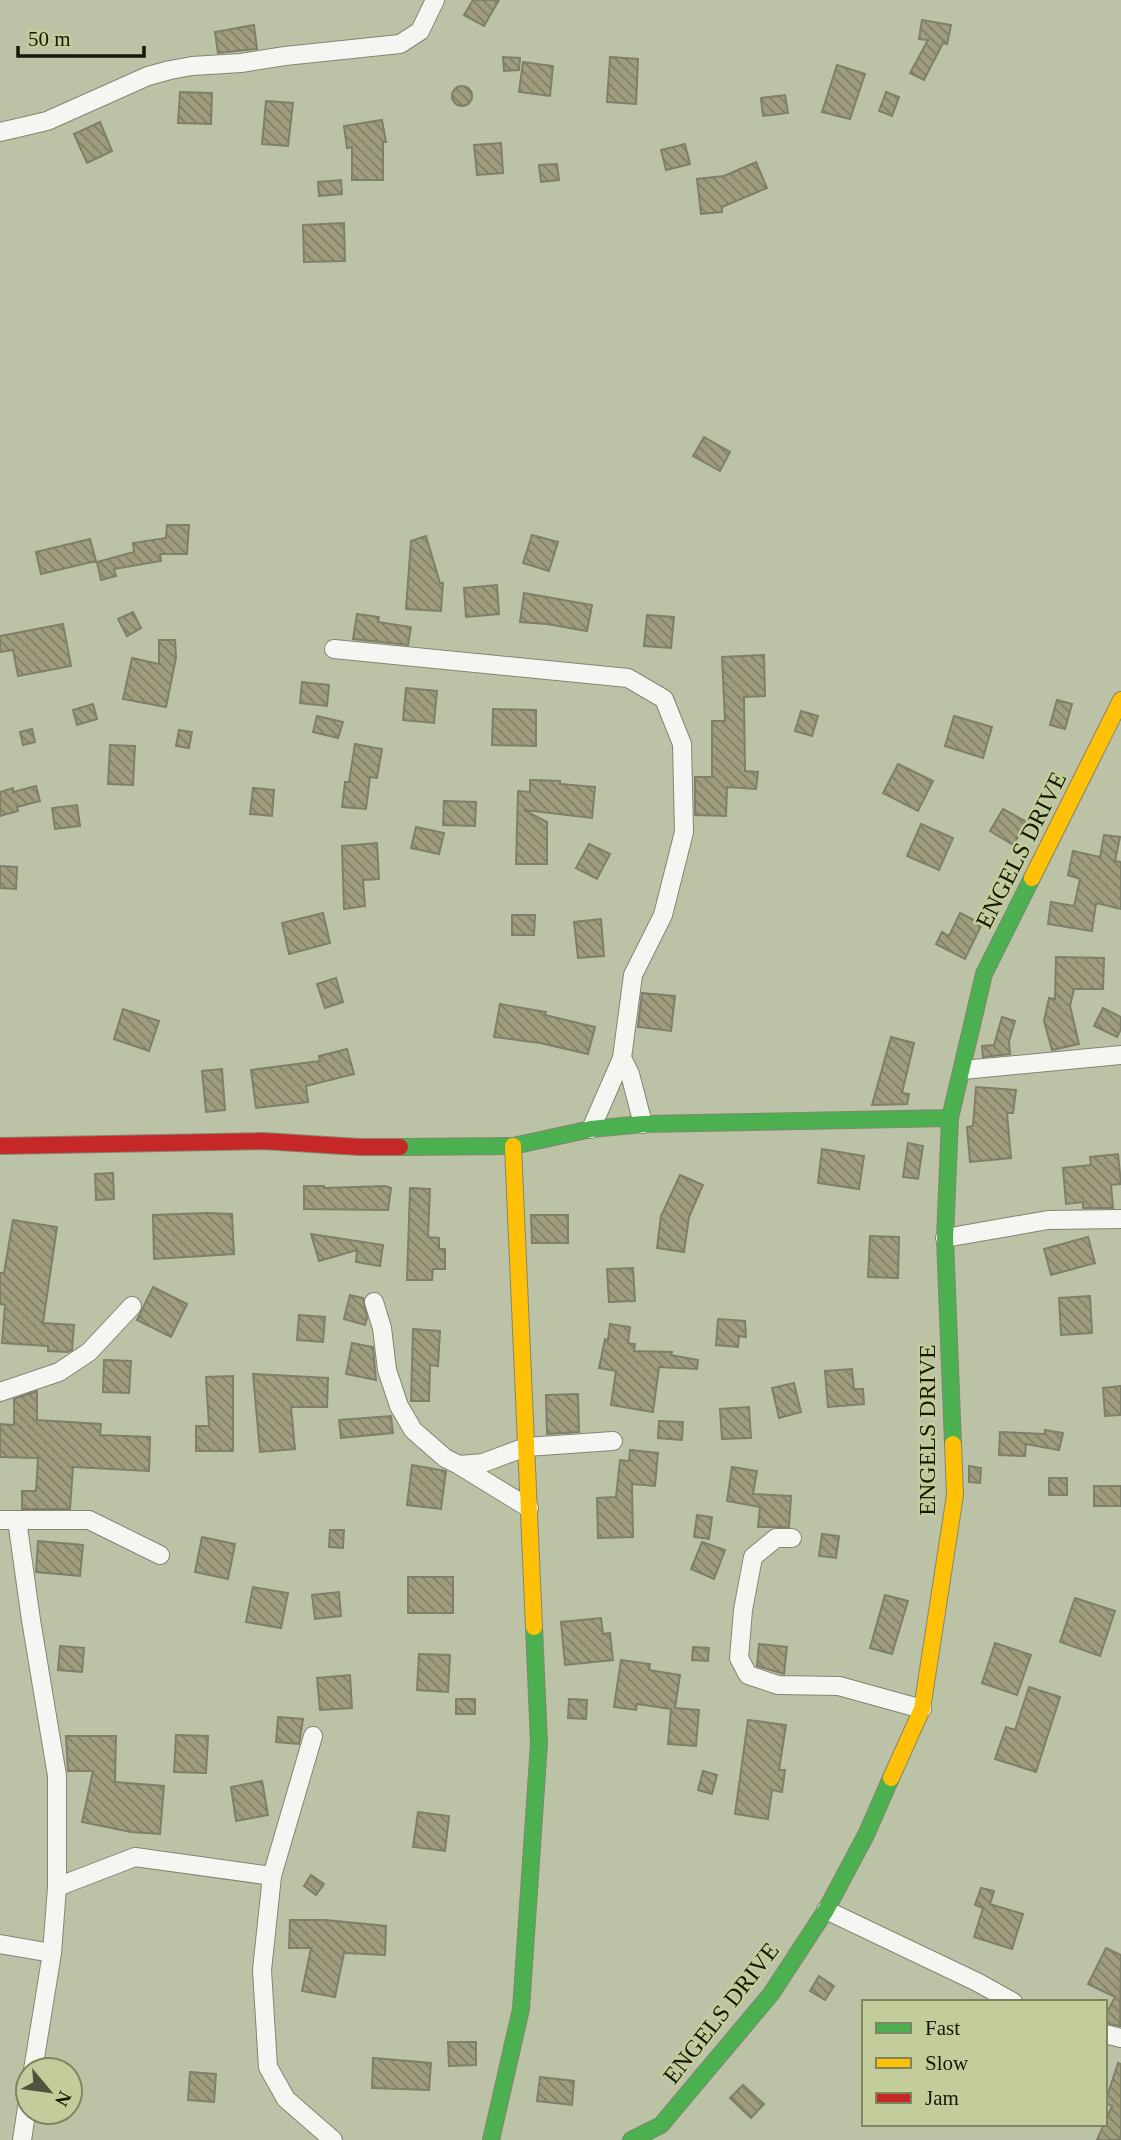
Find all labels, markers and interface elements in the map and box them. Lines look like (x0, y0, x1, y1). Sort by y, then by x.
scale bar (18, 14, 144, 58)
text: 50 m (28, 27, 71, 51)
street label: ENGELS DRIVE (971, 768, 1071, 932)
street label: ENGELS DRIVE (914, 1344, 940, 1516)
street label: ENGELS DRIVE (658, 1937, 784, 2089)
legend (862, 2000, 1107, 2126)
text: Fast (925, 2016, 960, 2040)
text: Slow (925, 2051, 969, 2075)
north arrow (14, 2056, 84, 2126)
text: Jam (925, 2086, 959, 2110)
text: N (51, 2088, 76, 2110)

